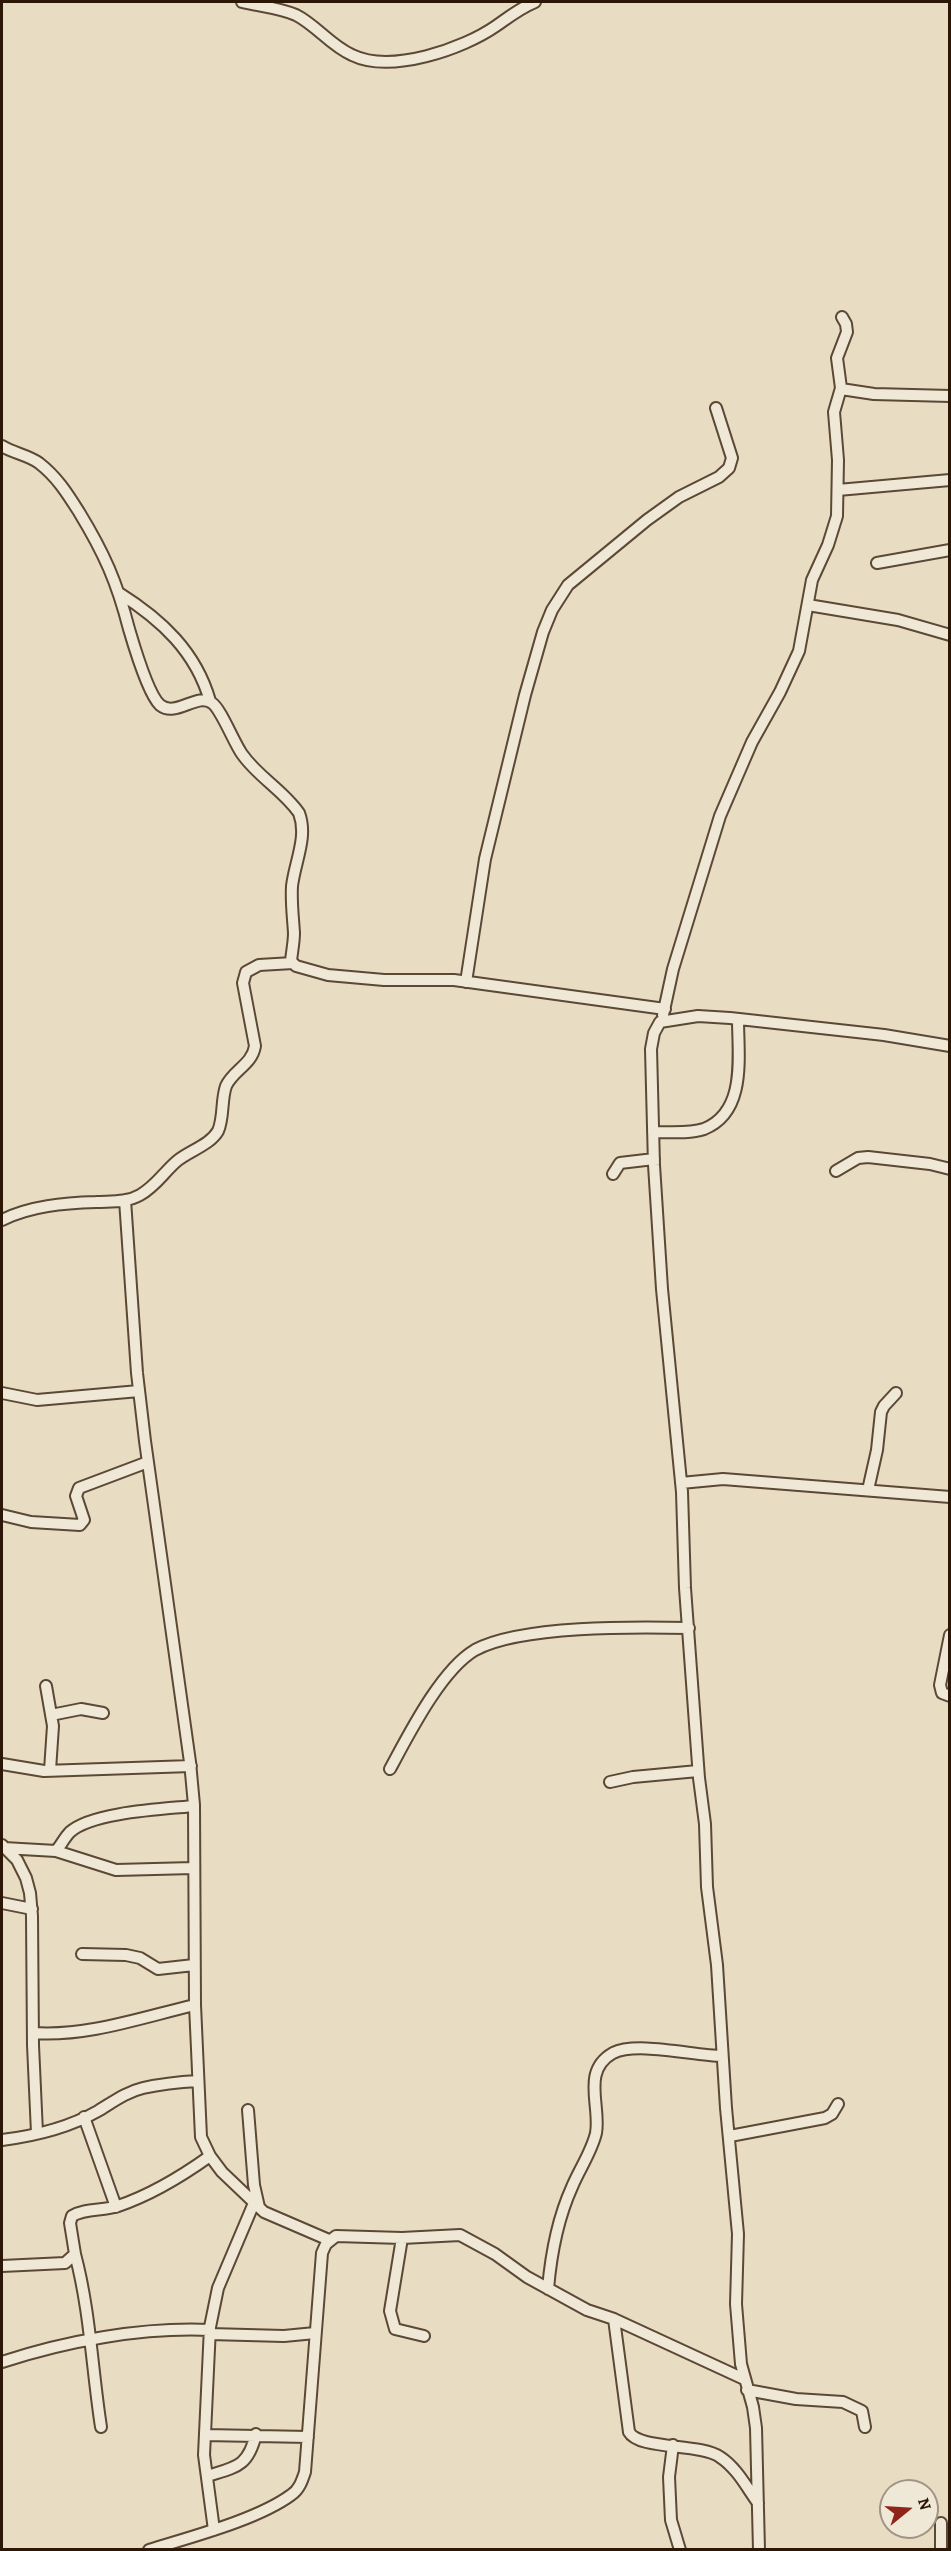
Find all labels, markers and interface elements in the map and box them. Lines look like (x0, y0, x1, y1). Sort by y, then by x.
north arrow (879, 2479, 939, 2539)
text: N (912, 2495, 936, 2513)

